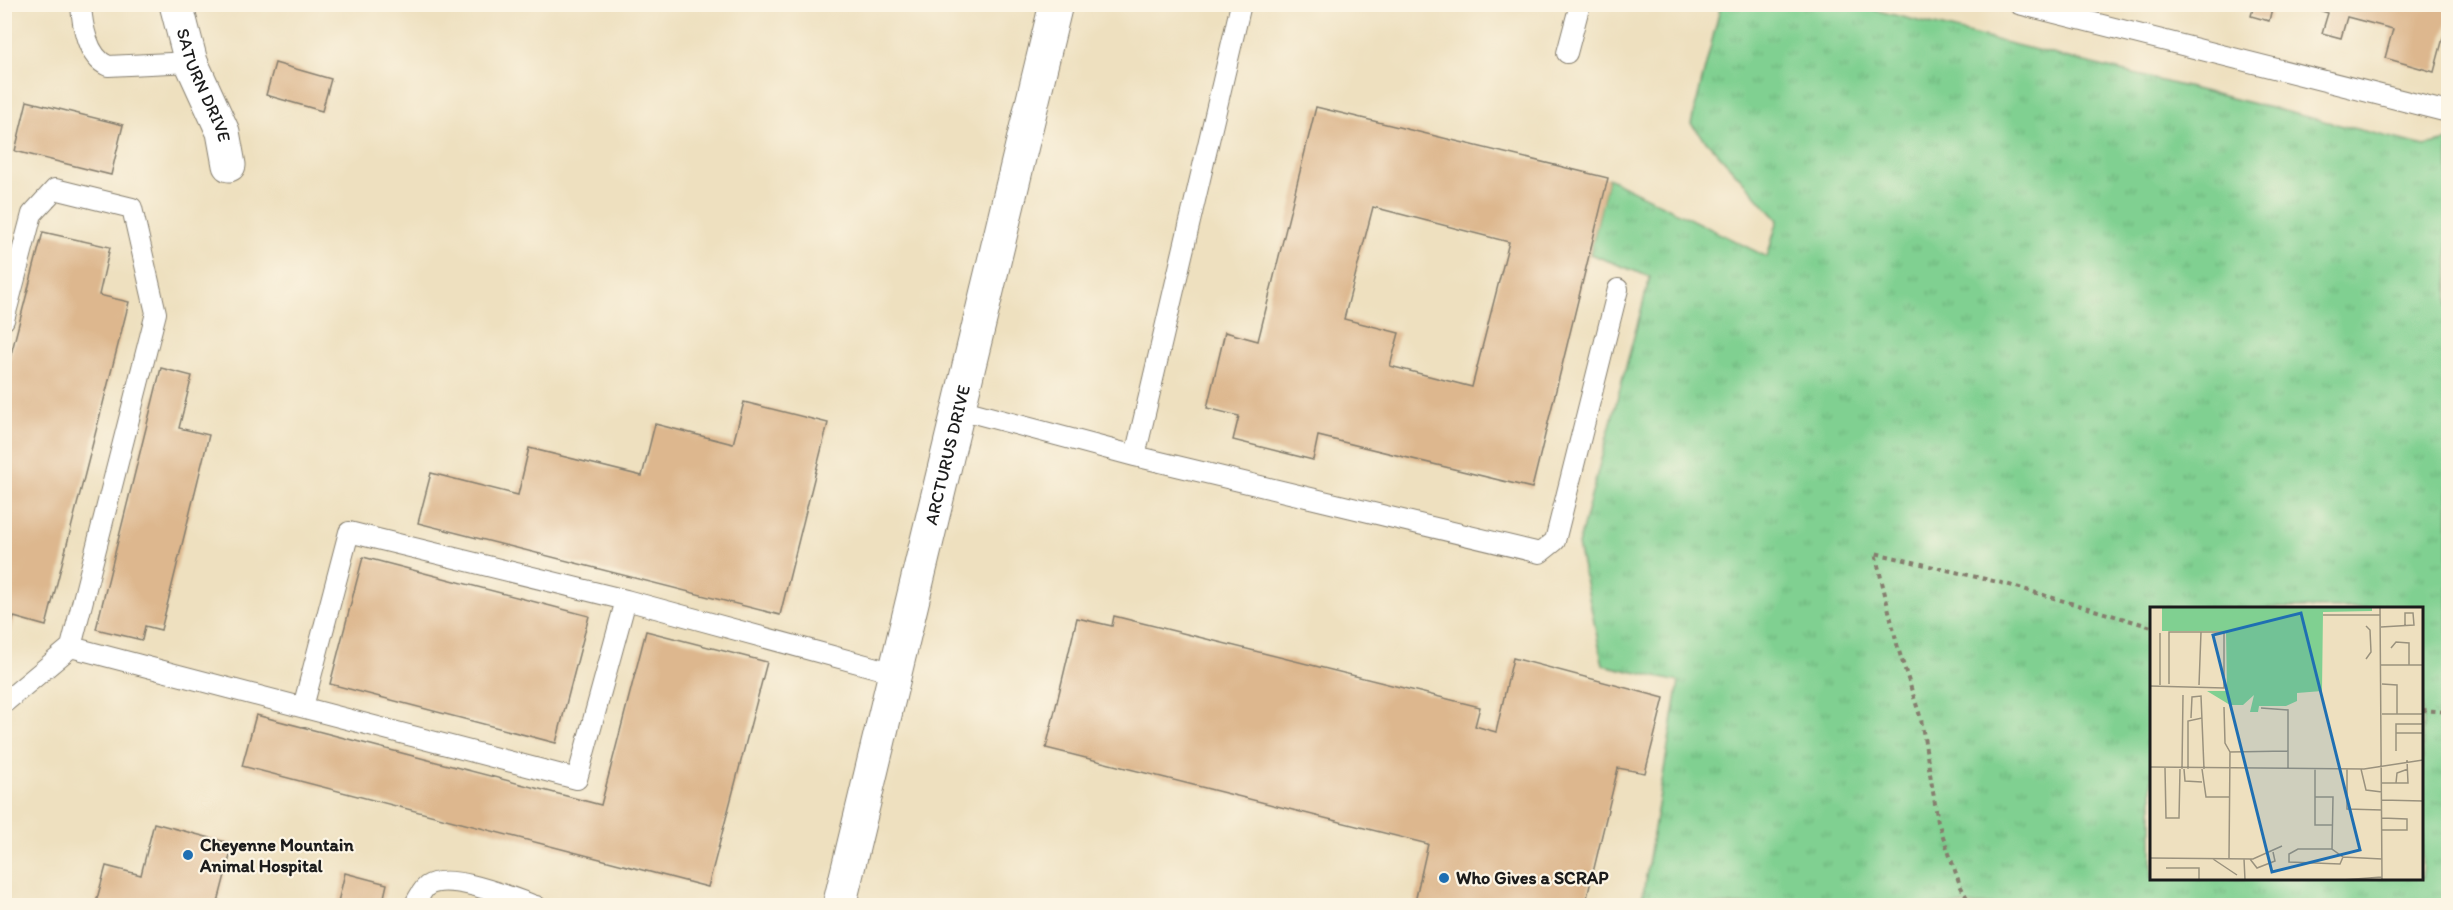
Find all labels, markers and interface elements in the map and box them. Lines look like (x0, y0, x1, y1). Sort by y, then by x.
street label: SATURN DRIVE (172, 26, 236, 143)
street label: ARCTURUS DRIVE (920, 383, 975, 527)
inset map (2150, 607, 2423, 880)
place label: Cheyenne Mountain Animal Hospital (199, 834, 354, 877)
marker: Cheyenne Mountain Animal Hospital (181, 848, 195, 862)
place label: Who Gives a SCRAP (1456, 867, 1609, 889)
marker: Who Gives a SCRAP (1437, 871, 1451, 885)

